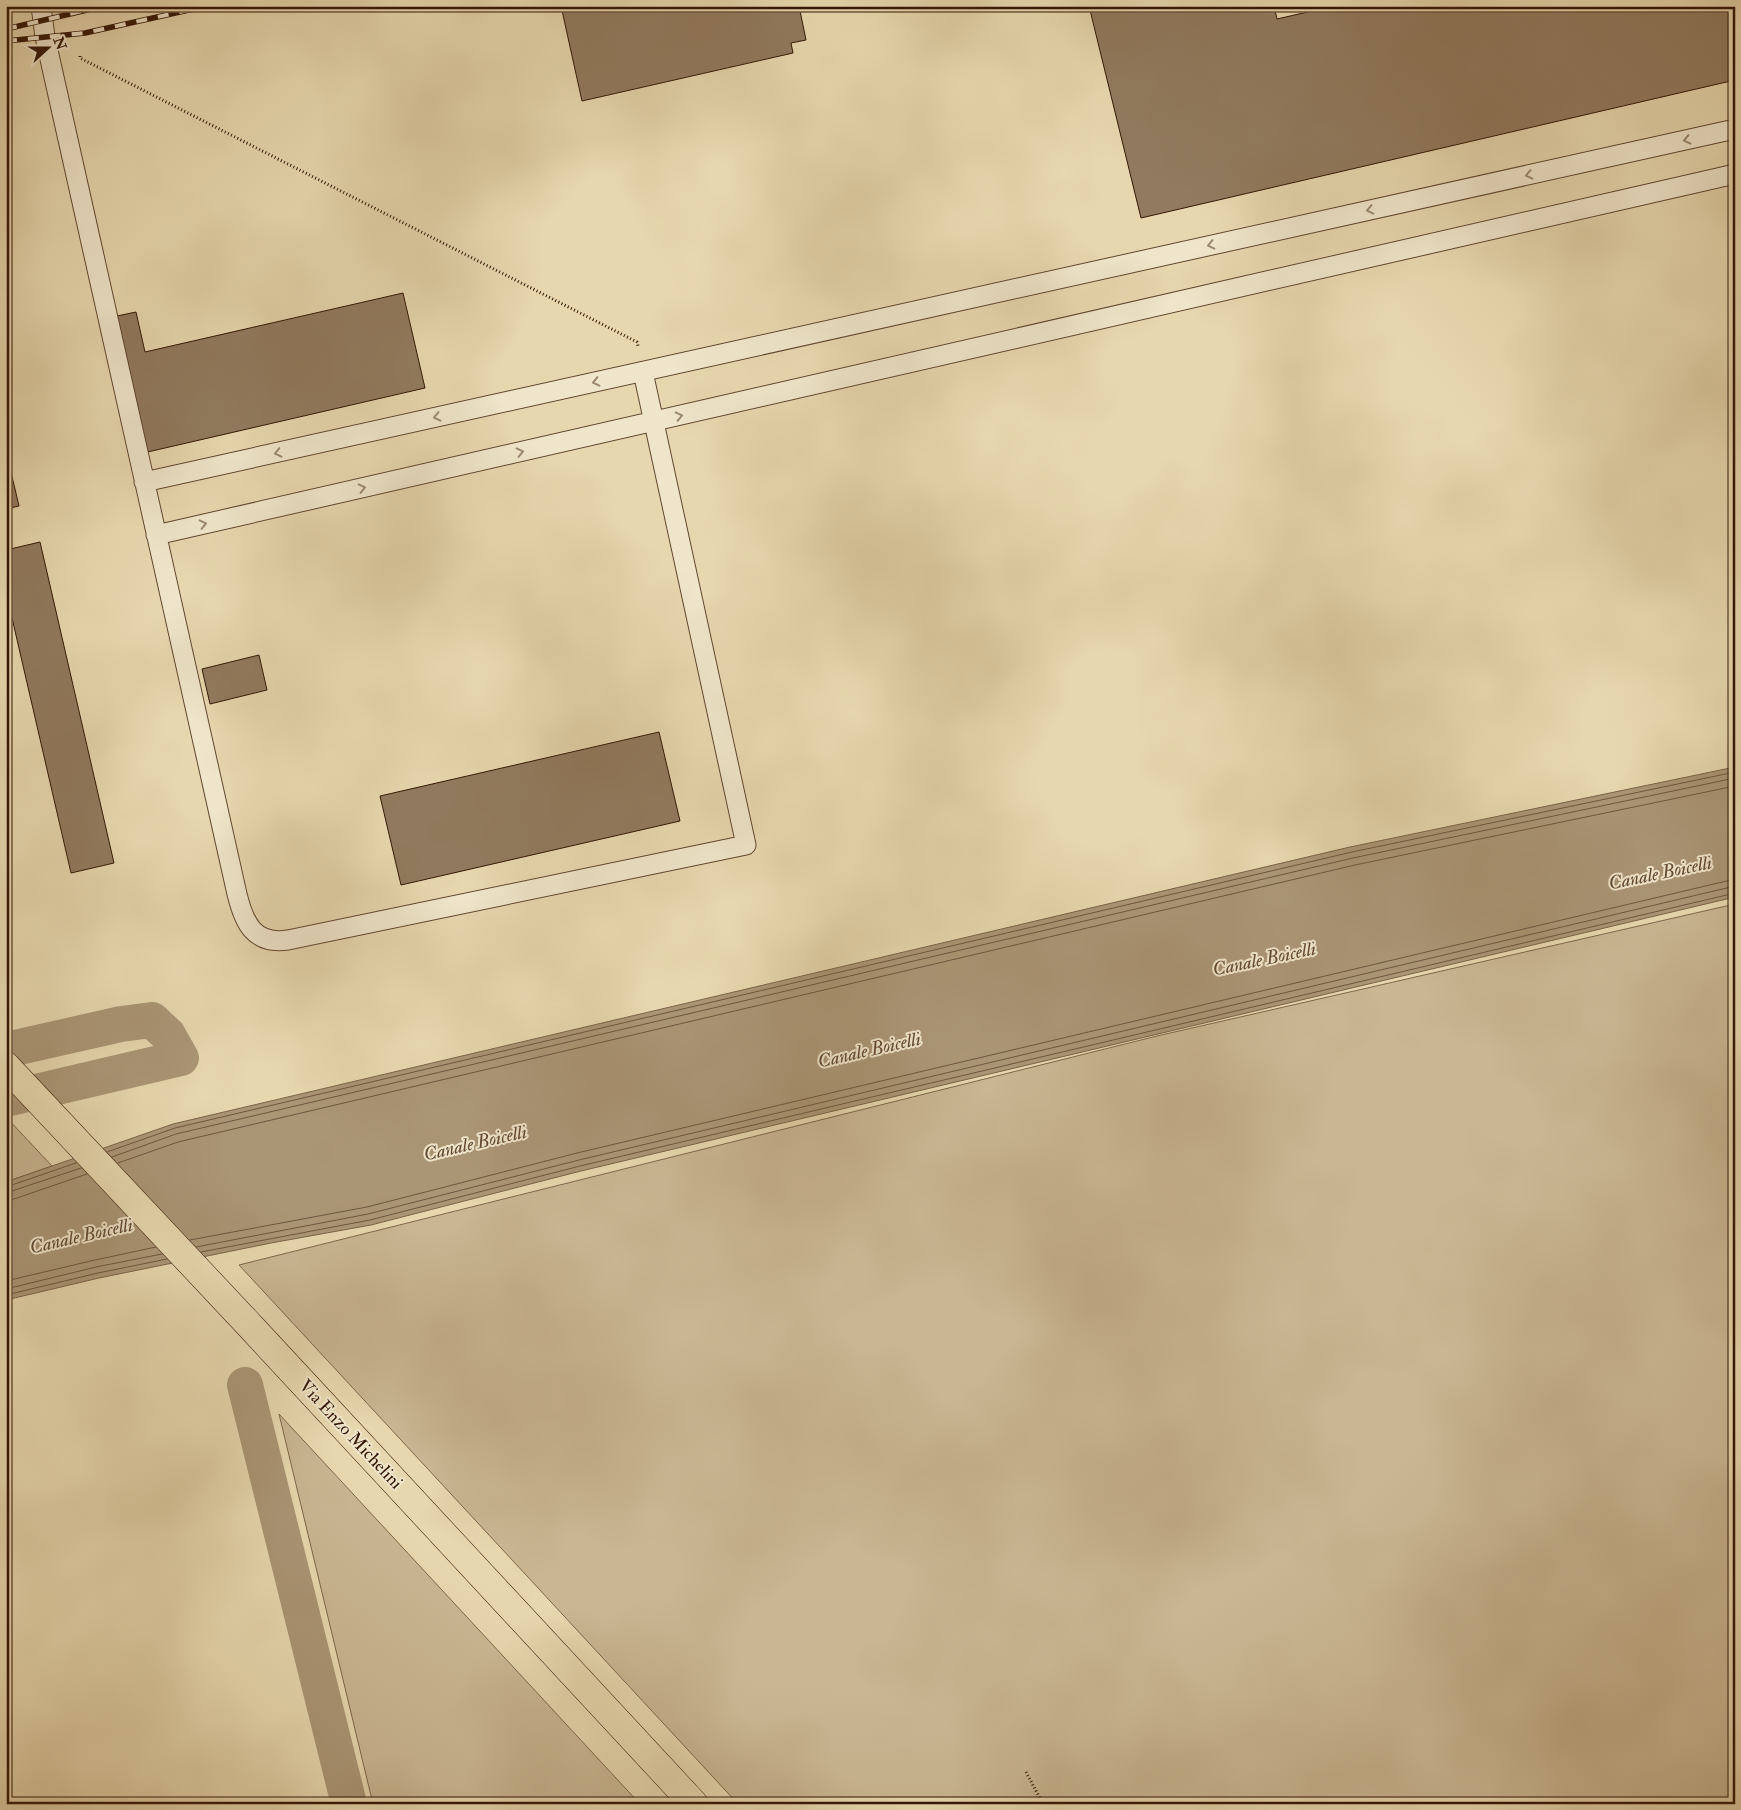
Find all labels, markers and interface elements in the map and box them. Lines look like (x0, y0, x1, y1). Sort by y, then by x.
north arrow (22, 22, 72, 72)
text: N (49, 34, 70, 53)
one-way arrow (1683, 134, 1692, 145)
one-way arrow (1524, 169, 1533, 180)
one-way arrow (1365, 204, 1374, 215)
one-way arrow (1207, 240, 1216, 250)
one-way arrow (591, 376, 600, 387)
one-way arrow (674, 411, 683, 422)
one-way arrow (433, 412, 442, 422)
one-way arrow (274, 447, 283, 458)
one-way arrow (516, 447, 525, 458)
one-way arrow (357, 483, 366, 494)
one-way arrow (199, 519, 208, 530)
water label: Canale Boicelli (1606, 850, 1714, 896)
water label: Canale Boicelli (1210, 936, 1318, 982)
water label: Canale Boicelli (815, 1026, 923, 1073)
water label: Canale Boicelli (421, 1119, 529, 1166)
water label: Canale Boicelli (27, 1212, 135, 1259)
street label: Via Enzo Michelini (294, 1375, 408, 1494)

